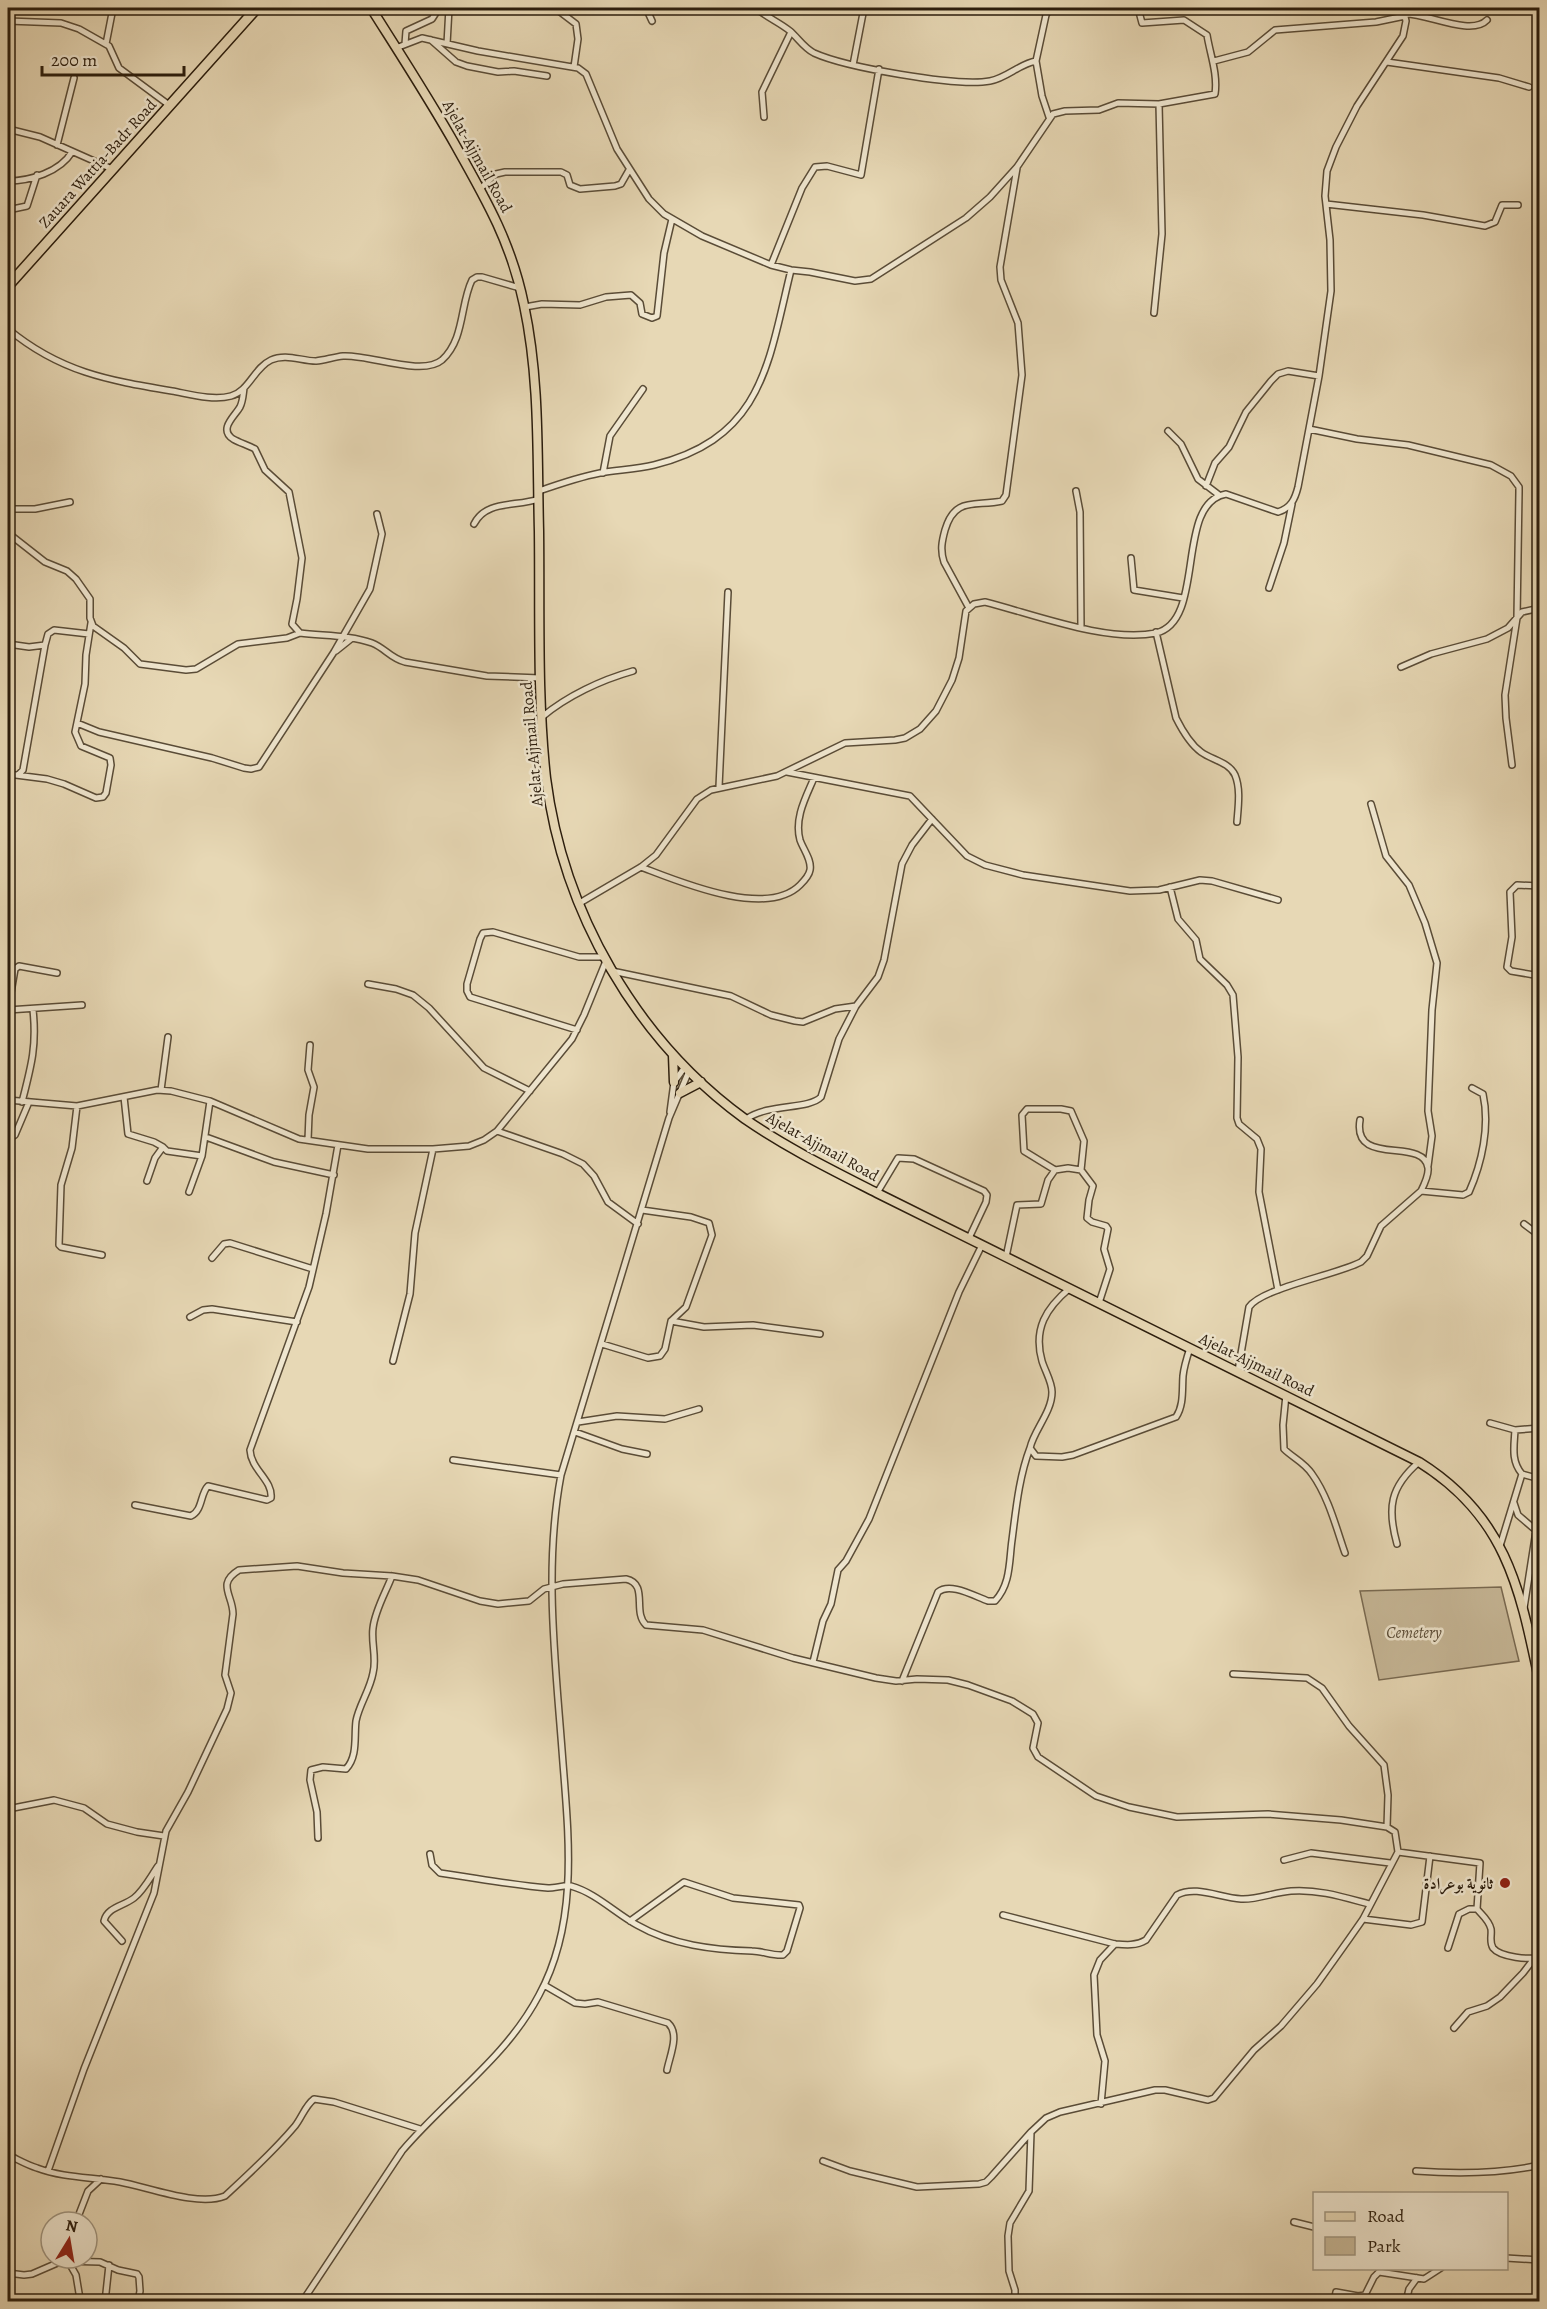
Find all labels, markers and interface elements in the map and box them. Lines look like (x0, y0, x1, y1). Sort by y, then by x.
scale bar (42, 39, 184, 77)
text: 200 m (51, 48, 97, 72)
street label: Zauara Wattia-Badr Road (34, 94, 162, 233)
street label: Ajelat-Ajjmail Road (437, 95, 517, 217)
street label: Ajelat-Ajjmail Road (516, 680, 549, 808)
street label: Ajelat-Ajjmail Road (761, 1106, 883, 1187)
street label: Ajelat-Ajjmail Road (1194, 1327, 1318, 1402)
park label: Cemetery (1386, 1622, 1442, 1644)
place label: ثانوية بوعرادة (1424, 1873, 1494, 1895)
marker: ثانوية بوعرادة (1498, 1876, 1512, 1890)
legend (1313, 2192, 1508, 2270)
text: Road (1367, 2204, 1405, 2228)
north arrow (39, 2210, 99, 2270)
text: N (64, 2214, 80, 2238)
text: Park (1367, 2234, 1401, 2258)

